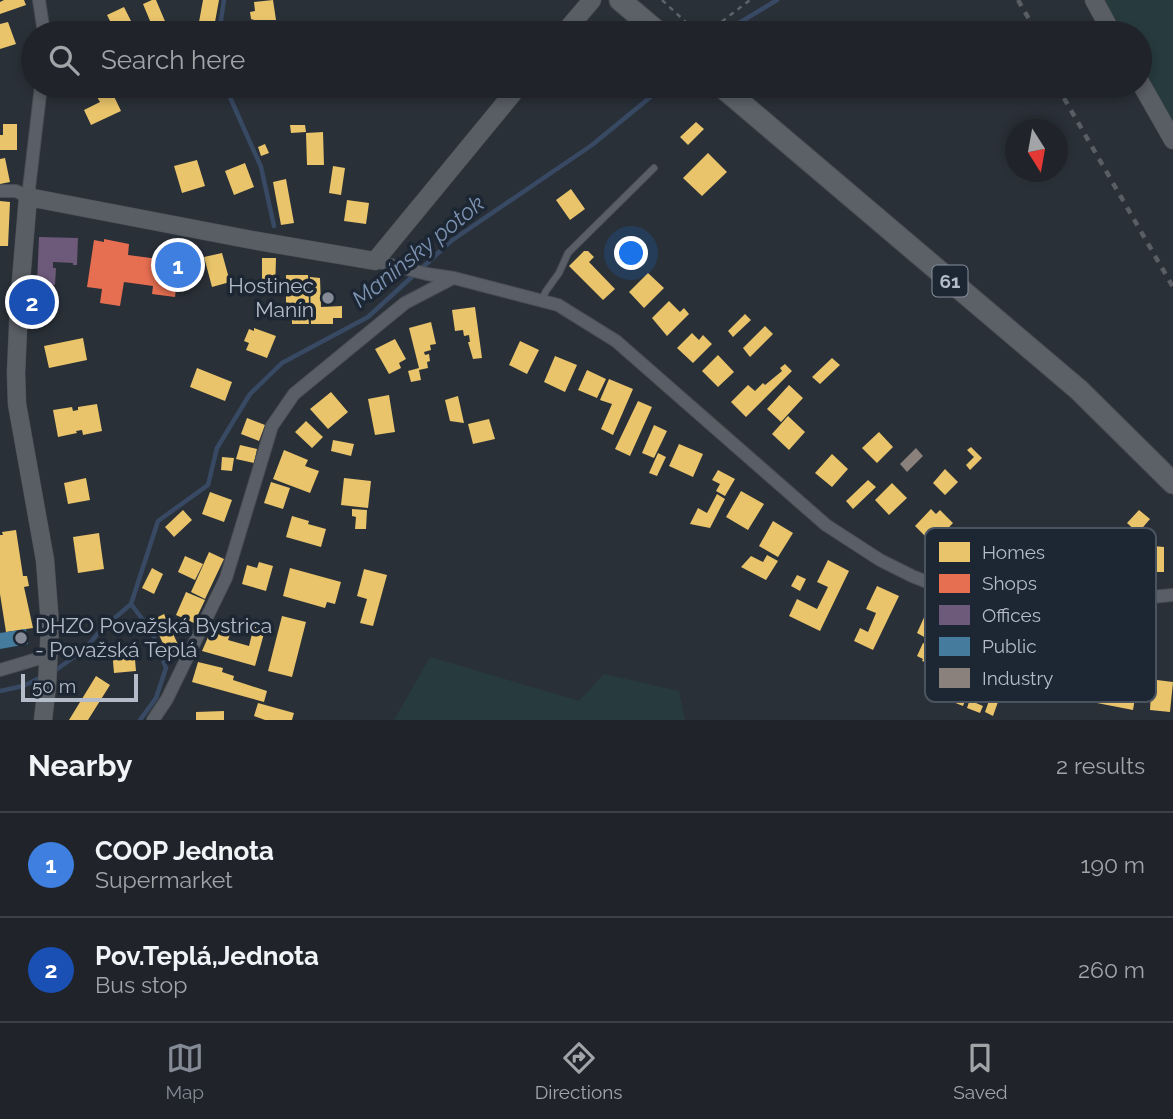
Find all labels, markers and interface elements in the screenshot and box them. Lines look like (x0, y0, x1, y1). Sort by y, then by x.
search box (21, 21, 1152, 98)
icon: search (45, 41, 83, 79)
text: Search here (101, 45, 245, 75)
north arrow (1005, 119, 1068, 182)
water label: Manínsky potok (346, 189, 489, 312)
your location (614, 236, 648, 270)
pin: 1 (155, 239, 201, 291)
road number: 61 (932, 266, 968, 296)
place label: Hostinec Manín (228, 273, 314, 322)
pin: 2 (9, 276, 55, 328)
marker: Hostinec Manín (320, 290, 336, 306)
legend (925, 528, 1156, 702)
text: Homes (982, 541, 1045, 563)
text: Shops (982, 572, 1037, 594)
text: Offices (982, 604, 1041, 626)
place label: DHZO Považská Bystrica - Považská Teplá (35, 613, 272, 662)
marker: DHZO Považská Bystrica - Považská Teplá (13, 630, 29, 646)
text: Public (982, 635, 1037, 657)
text: Industry (982, 667, 1053, 689)
scale bar (21, 671, 138, 703)
text: 50 m (32, 675, 76, 697)
text: Nearby (28, 748, 132, 783)
text: 2 results (1056, 752, 1145, 779)
text: COOP Jednota (95, 836, 274, 866)
text: 1 (45, 851, 57, 878)
text: 190 m (1081, 851, 1145, 878)
text: Supermarket (95, 866, 233, 893)
text: Pov.Teplá,Jednota (95, 941, 319, 971)
text: 2 (45, 956, 57, 983)
text: 260 m (1078, 956, 1145, 983)
text: Bus stop (95, 971, 187, 998)
tab: Map (165, 1039, 204, 1103)
tab: Directions (535, 1039, 623, 1103)
tab: Saved (953, 1039, 1008, 1103)

